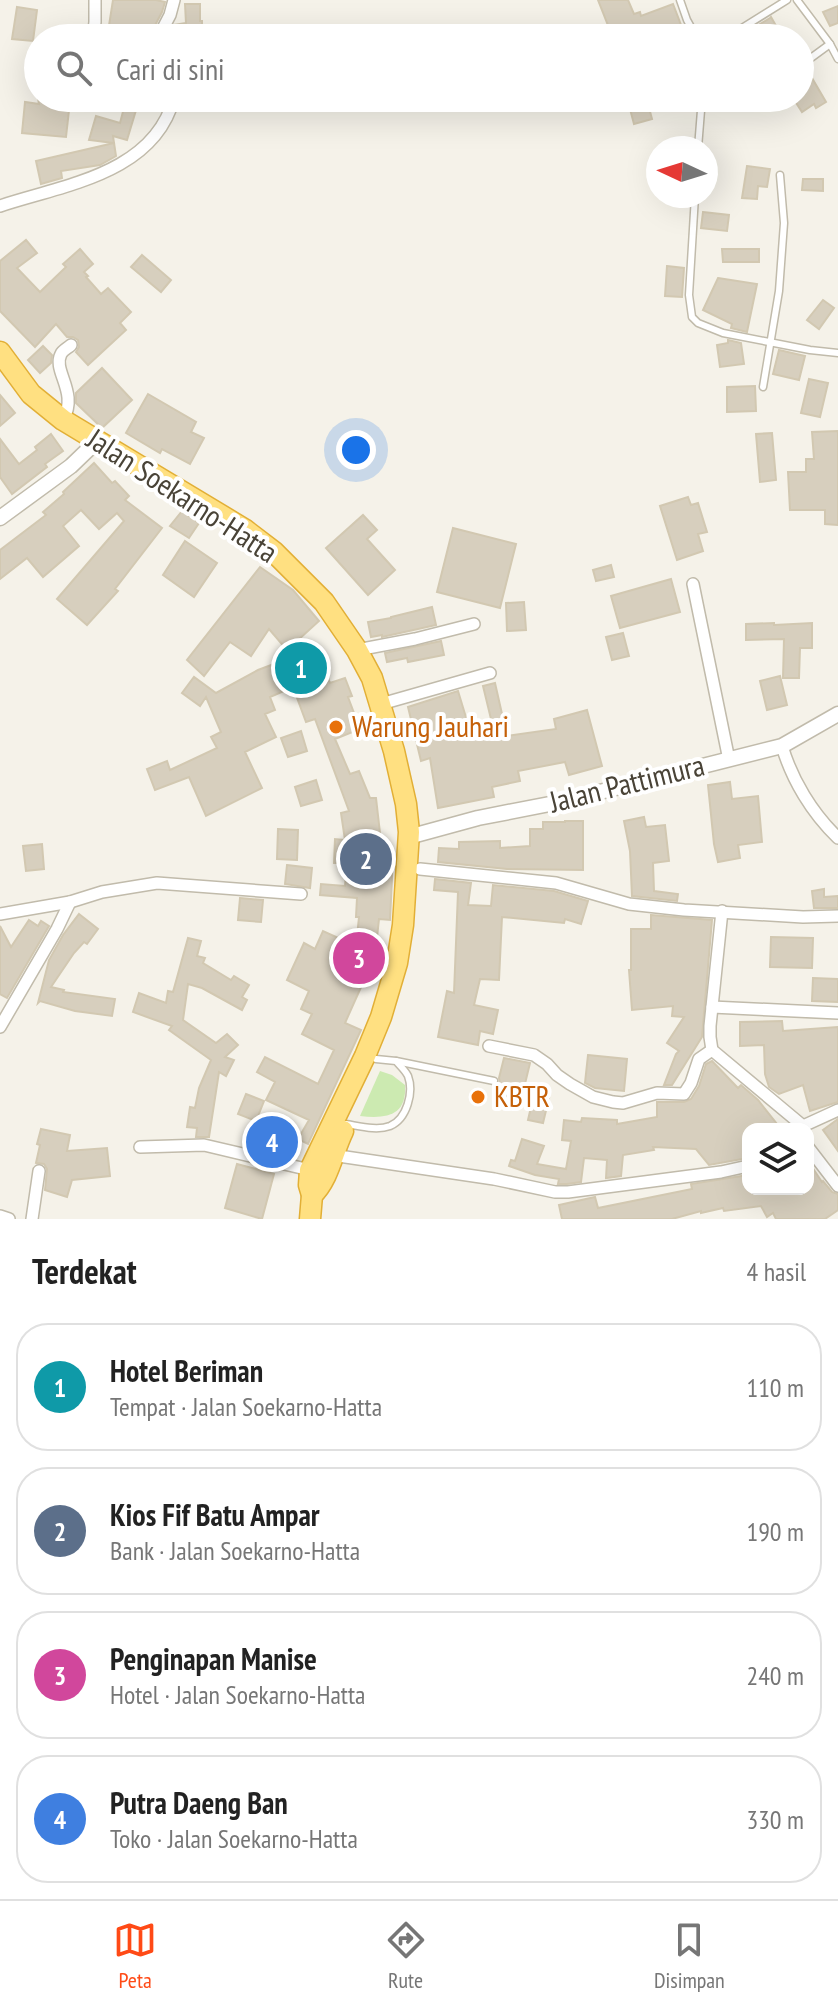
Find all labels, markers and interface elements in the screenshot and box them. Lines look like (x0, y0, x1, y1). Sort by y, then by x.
search box (24, 24, 814, 112)
icon: search (52, 46, 96, 90)
text: Cari di sini (116, 49, 225, 88)
north arrow (646, 136, 718, 208)
street label: Jalan Soekarno-Hatta (79, 418, 285, 571)
your location (336, 430, 376, 470)
pin: 1 (275, 638, 327, 698)
place label: Warung Jauhari (352, 706, 509, 745)
marker: Warung Jauhari (327, 718, 345, 736)
street label: Jalan Pattimura (544, 744, 708, 821)
pin: 2 (340, 829, 392, 889)
pin: 3 (333, 928, 385, 988)
place label: KBTR (494, 1076, 550, 1115)
marker: KBTR (469, 1088, 487, 1106)
pin: 4 (246, 1112, 298, 1172)
map controls (742, 1123, 814, 1195)
button: layers (742, 1123, 814, 1195)
text: Terdekat (32, 1249, 137, 1293)
text: 4 hasil (746, 1255, 806, 1288)
text: Hotel Beriman (110, 1351, 263, 1390)
text: 1 (54, 1371, 66, 1404)
text: 110 m (746, 1371, 804, 1404)
text: Tempat · Jalan Soekarno-Hatta (110, 1390, 382, 1423)
text: Kios Fif Batu Ampar (110, 1495, 320, 1534)
text: 2 (54, 1515, 66, 1548)
text: 190 m (746, 1515, 804, 1548)
text: Bank · Jalan Soekarno-Hatta (110, 1534, 360, 1567)
text: Penginapan Manise (110, 1639, 317, 1678)
text: 3 (54, 1659, 66, 1692)
text: 240 m (746, 1659, 804, 1692)
text: Hotel · Jalan Soekarno-Hatta (110, 1678, 365, 1711)
text: Putra Daeng Ban (110, 1783, 288, 1822)
text: 4 (54, 1803, 66, 1836)
text: 330 m (746, 1803, 804, 1836)
text: Toko · Jalan Soekarno-Hatta (110, 1822, 358, 1855)
tab: Peta (113, 1918, 157, 1994)
tab: Rute (384, 1918, 428, 1994)
tab: Disimpan (654, 1918, 725, 1994)

